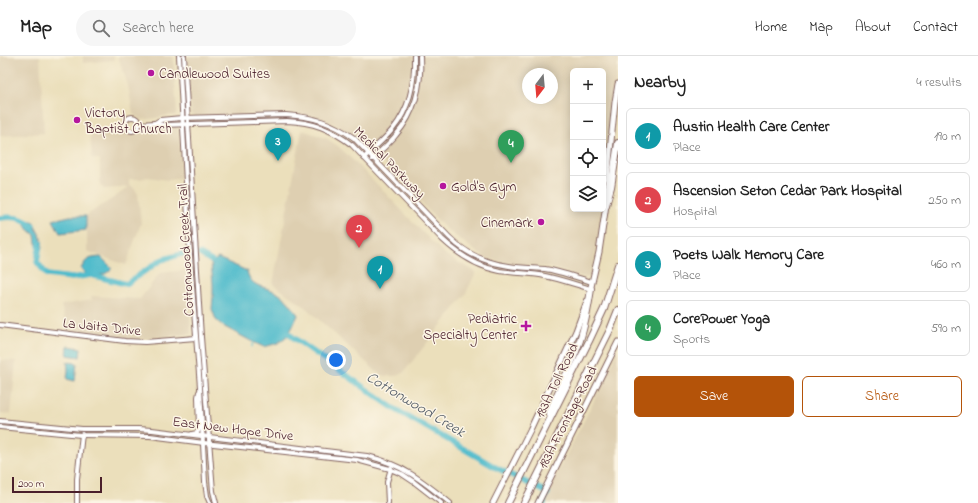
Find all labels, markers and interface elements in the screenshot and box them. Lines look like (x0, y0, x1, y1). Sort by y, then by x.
search box (76, 10, 356, 46)
text: Map (20, 14, 52, 41)
icon: search (90, 17, 112, 39)
text: Search here (122, 17, 194, 39)
text: Home (755, 17, 787, 38)
text: Map (809, 17, 833, 38)
text: About (855, 17, 891, 38)
text: Contact (913, 17, 958, 38)
place label: Candlewood Suites (159, 64, 270, 85)
marker: Candlewood Suites (146, 68, 156, 78)
north arrow (522, 68, 558, 104)
map controls (570, 68, 606, 212)
button: + (570, 68, 606, 104)
text: Nearby (634, 70, 686, 95)
text: 4 results (916, 73, 962, 92)
place label: Victory Baptist Church (84, 103, 172, 140)
button: − (570, 104, 606, 140)
marker: Victory Baptist Church (72, 115, 82, 125)
text: Austin Health Care Center (673, 116, 829, 138)
street label: Medical Parkway (347, 122, 430, 205)
text: 1 (646, 127, 650, 146)
text: 190 m (934, 127, 961, 146)
pin: 3 (265, 128, 291, 161)
pin: 4 (498, 130, 524, 163)
text: Place (673, 138, 701, 157)
button: locate (570, 140, 606, 176)
button: layers (570, 176, 606, 212)
place label: Gold's Gym (451, 177, 517, 199)
text: Ascension Seton Cedar Park Hospital (673, 180, 902, 202)
marker: Gold's Gym (438, 181, 448, 191)
street label: Cottonwood Creek Trail (173, 183, 200, 317)
text: 2 (645, 191, 651, 210)
text: 250 m (928, 191, 961, 210)
text: Hospital (673, 202, 717, 221)
place label: Cinemark (481, 213, 534, 234)
pin: 2 (346, 215, 372, 248)
marker: Cinemark (536, 217, 546, 227)
text: Poets Walk Memory Care (673, 244, 824, 266)
text: 3 (645, 255, 651, 274)
text: 460 m (931, 255, 961, 274)
pin: 1 (367, 256, 393, 289)
text: Place (673, 266, 701, 285)
text: CorePower Yoga (673, 308, 770, 330)
place label: Pediatric Specialty Center (423, 309, 518, 347)
street label: La Jaita Drive (62, 313, 143, 342)
text: 4 (645, 319, 651, 338)
text: 590 m (931, 319, 961, 338)
marker: Pediatric Specialty Center (520, 320, 532, 332)
text: Sports (673, 330, 710, 349)
street label: 183A Toll Road (530, 340, 585, 421)
your location (326, 350, 346, 370)
street label: 183A Frontage Road (533, 363, 604, 473)
water label: Cottonwood Creek (362, 367, 470, 444)
button: Save (634, 376, 794, 417)
button: Share (802, 376, 962, 417)
street label: East New Hope Drive (171, 412, 295, 447)
scale bar (12, 475, 102, 494)
text: 200 m (18, 476, 44, 492)

